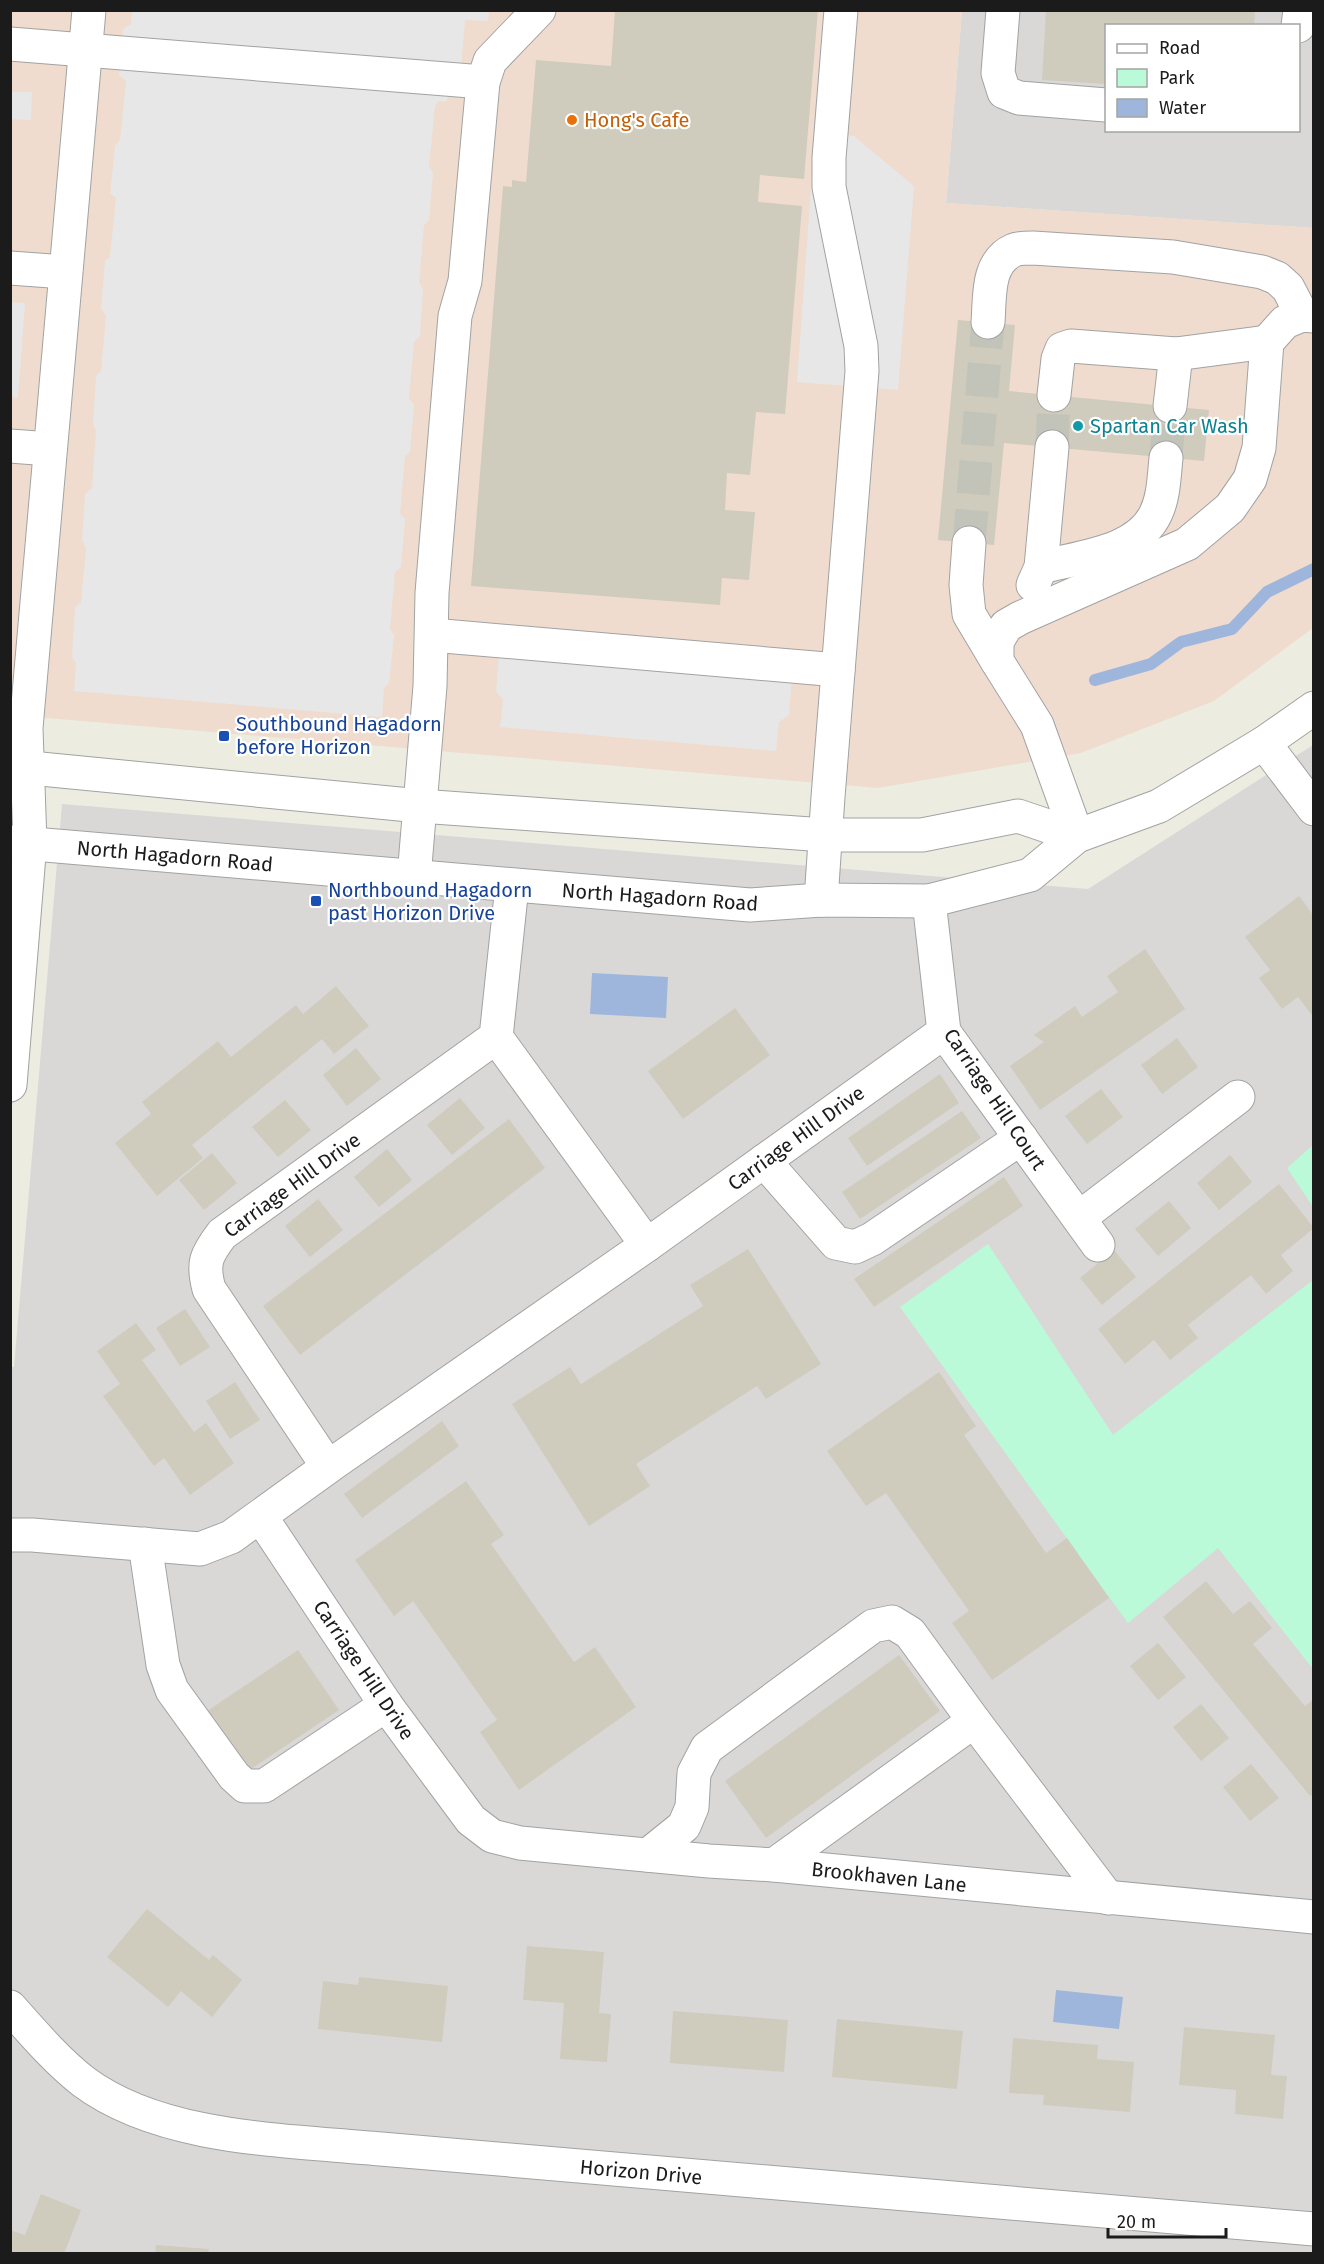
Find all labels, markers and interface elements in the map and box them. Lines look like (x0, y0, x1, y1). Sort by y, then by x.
legend (1105, 24, 1300, 132)
text: Road (1159, 37, 1201, 59)
text: Park (1159, 67, 1195, 89)
text: Water (1159, 97, 1206, 119)
place label: Hong's Cafe (584, 108, 690, 132)
marker: Hong's Cafe (565, 113, 579, 127)
place label: Spartan Car Wash (1090, 414, 1249, 438)
marker: Spartan Car Wash (1071, 419, 1085, 433)
place label: Southbound Hagadorn before Horizon (236, 712, 442, 759)
marker: Southbound Hagadorn before Horizon (217, 729, 231, 743)
street label: North Hagadorn Road (76, 835, 274, 877)
place label: Northbound Hagadorn past Horizon Drive (328, 878, 532, 925)
street label: North Hagadorn Road (561, 878, 759, 916)
marker: Northbound Hagadorn past Horizon Drive (309, 894, 323, 908)
street label: Carriage Hill Court (939, 1024, 1052, 1175)
street label: Carriage Hill Drive (723, 1080, 869, 1196)
street label: Carriage Hill Drive (219, 1127, 365, 1243)
street label: Carriage Hill Drive (308, 1596, 420, 1744)
street label: Brookhaven Lane (810, 1857, 968, 1897)
street label: Horizon Drive (579, 2155, 703, 2189)
scale bar (1108, 2201, 1226, 2239)
text: 20 m (1117, 2211, 1156, 2233)

